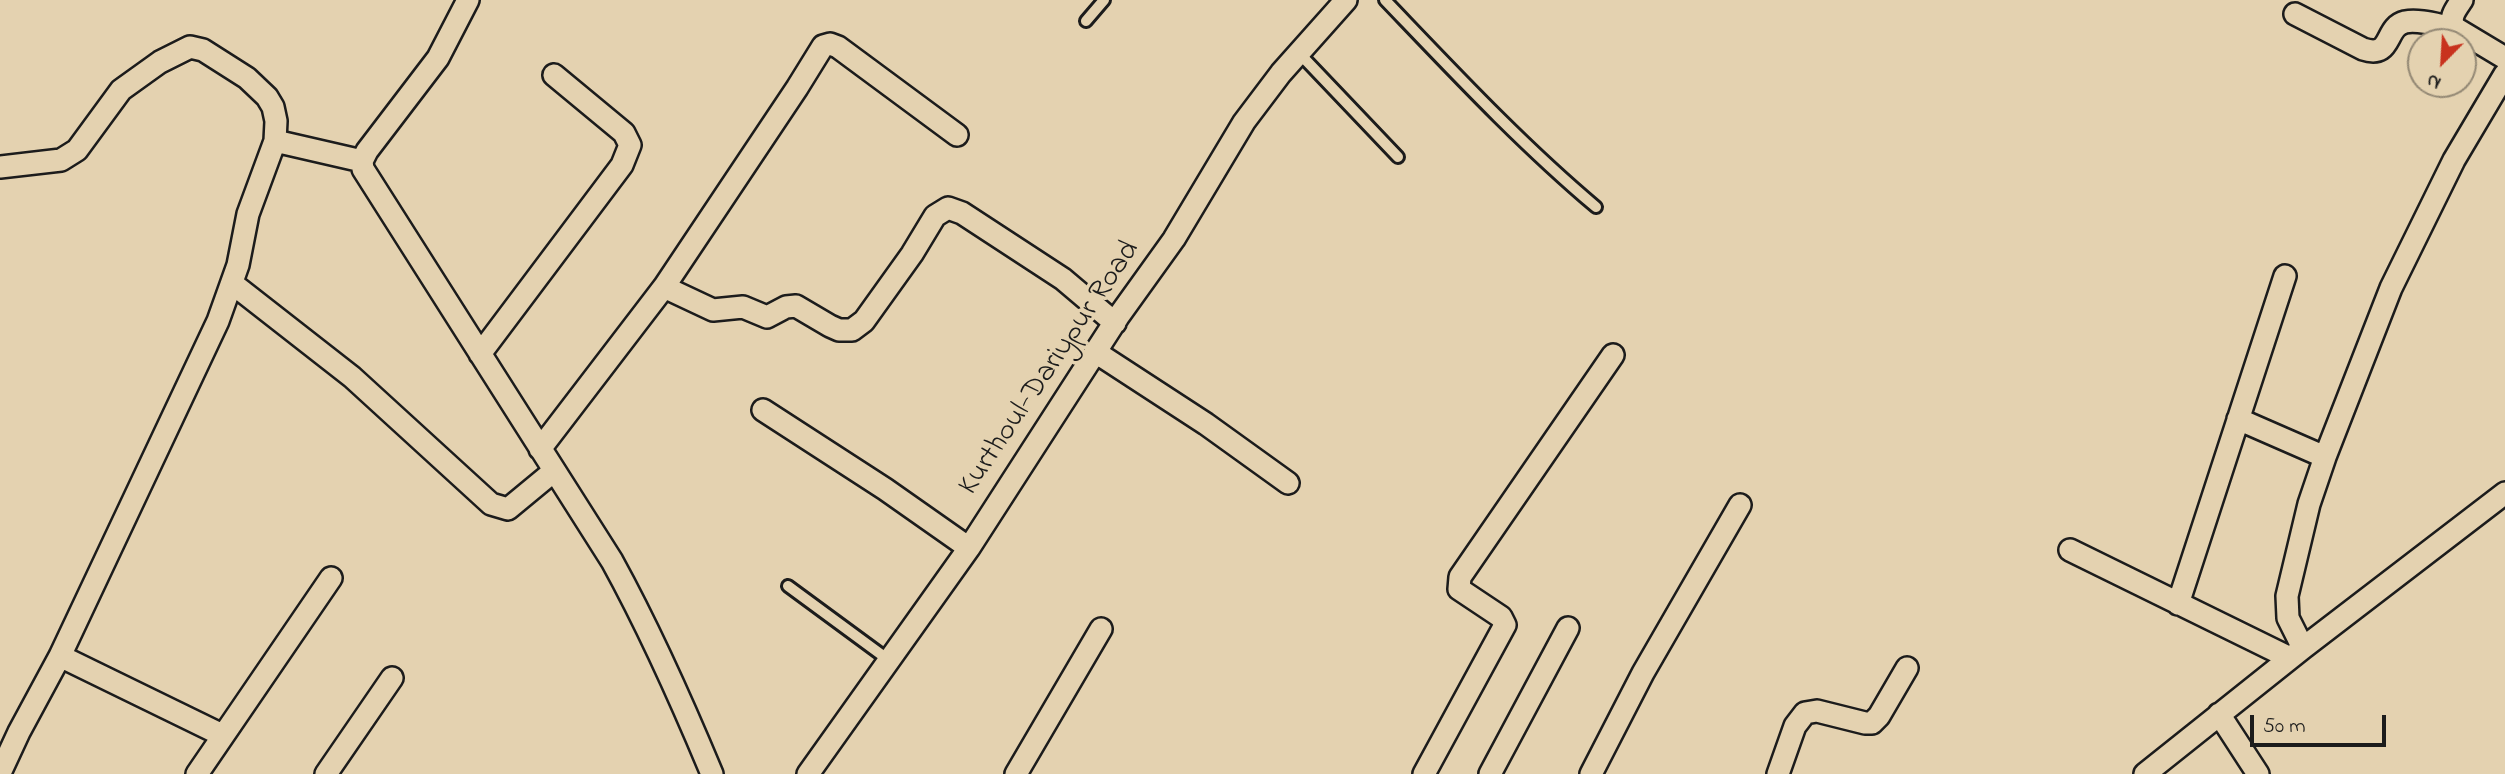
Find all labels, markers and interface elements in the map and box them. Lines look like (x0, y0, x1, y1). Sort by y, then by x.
north arrow (2407, 28, 2477, 98)
text: N (2423, 66, 2445, 96)
street label: Kurthoul-Dariypur Road (952, 235, 1150, 503)
scale bar (2253, 700, 2390, 744)
text: 50 m (2263, 712, 2306, 742)

